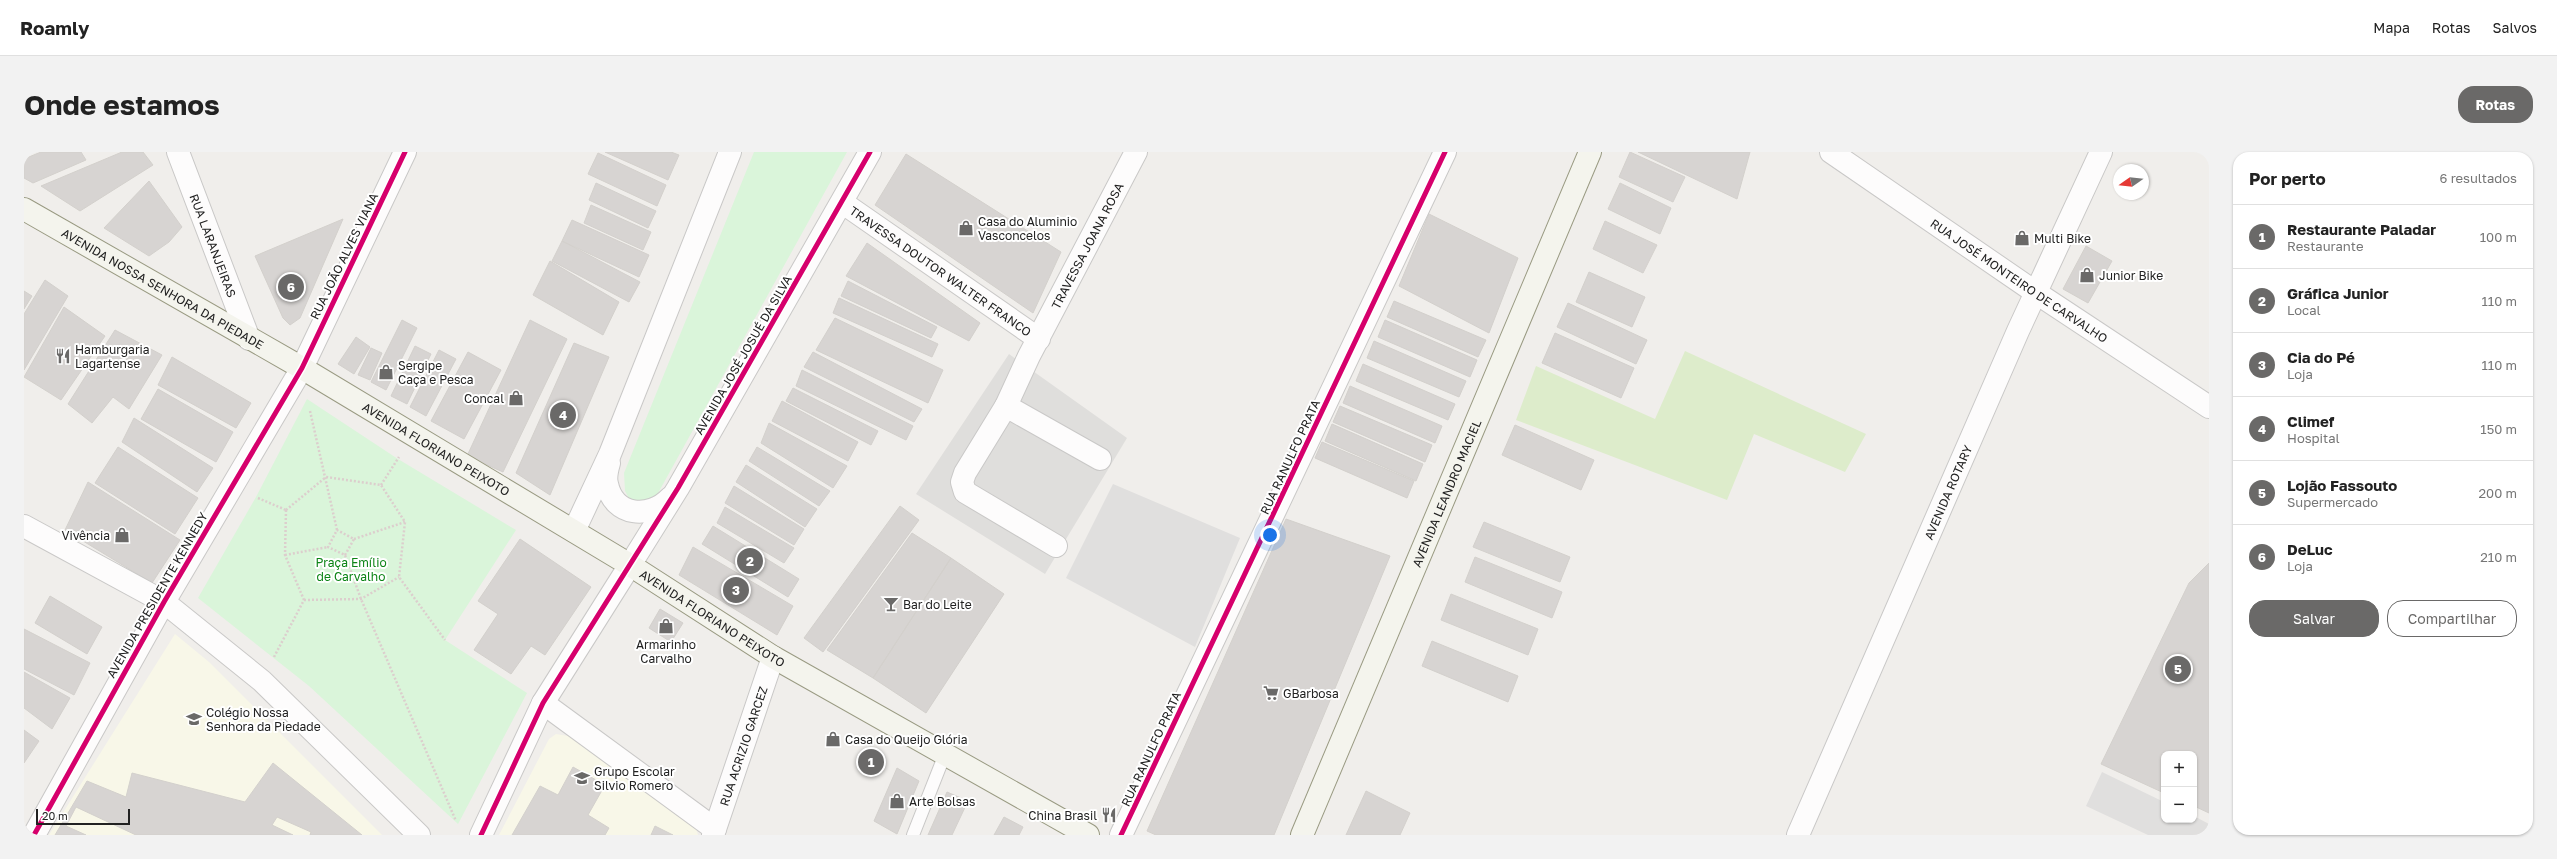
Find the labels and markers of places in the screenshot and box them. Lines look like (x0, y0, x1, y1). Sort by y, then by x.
place label: Casa do Aluminio Vasconcelos (978, 214, 1077, 243)
shop icon: Casa do Aluminio Vasconcelos (957, 219, 975, 237)
shop icon: Multi Bike (2013, 229, 2031, 247)
place label: Multi Bike (2034, 231, 2091, 246)
shop icon: Junior Bike (2078, 266, 2096, 284)
place label: Junior Bike (2099, 268, 2163, 283)
pin: 6 (278, 272, 304, 302)
place label: Hamburgaria Lagartense (75, 342, 150, 371)
restaurant icon: Hamburgaria Lagartense (54, 347, 72, 365)
place label: Sergipe Caça e Pesca (398, 358, 474, 387)
shop icon: Sergipe Caça e Pesca (377, 363, 395, 381)
shop icon: Concal (507, 389, 525, 407)
place label: Concal (464, 391, 504, 406)
pin: 4 (550, 400, 576, 430)
shop icon: Vivência (113, 526, 131, 544)
place label: Vivência (61, 528, 110, 543)
pin: 2 (737, 546, 763, 576)
pin: 3 (723, 575, 749, 605)
bar icon: Bar do Leite (882, 595, 900, 613)
place label: Bar do Leite (903, 597, 972, 612)
shop icon: Armarinho Carvalho (657, 617, 675, 635)
place label: Armarinho Carvalho (636, 637, 696, 666)
pin: 5 (2165, 654, 2191, 684)
supermarket icon: GBarbosa (1262, 684, 1280, 702)
place label: GBarbosa (1283, 686, 1339, 701)
place label: Colégio Nossa Senhora da Piedade (206, 705, 321, 734)
school or university icon: Colégio Nossa Senhora da Piedade (185, 710, 203, 728)
shop icon: Casa do Queijo Glória (824, 730, 842, 748)
place label: Casa do Queijo Glória (845, 732, 967, 747)
pin: 1 (858, 747, 884, 777)
place label: Grupo Escolar Silvio Romero (594, 764, 675, 793)
school or university icon: Grupo Escolar Silvio Romero (573, 769, 591, 787)
shop icon: Arte Bolsas (888, 792, 906, 810)
place label: Arte Bolsas (909, 794, 975, 809)
restaurant icon: China Brasil (1100, 806, 1118, 824)
place label: China Brasil (1028, 808, 1097, 823)

